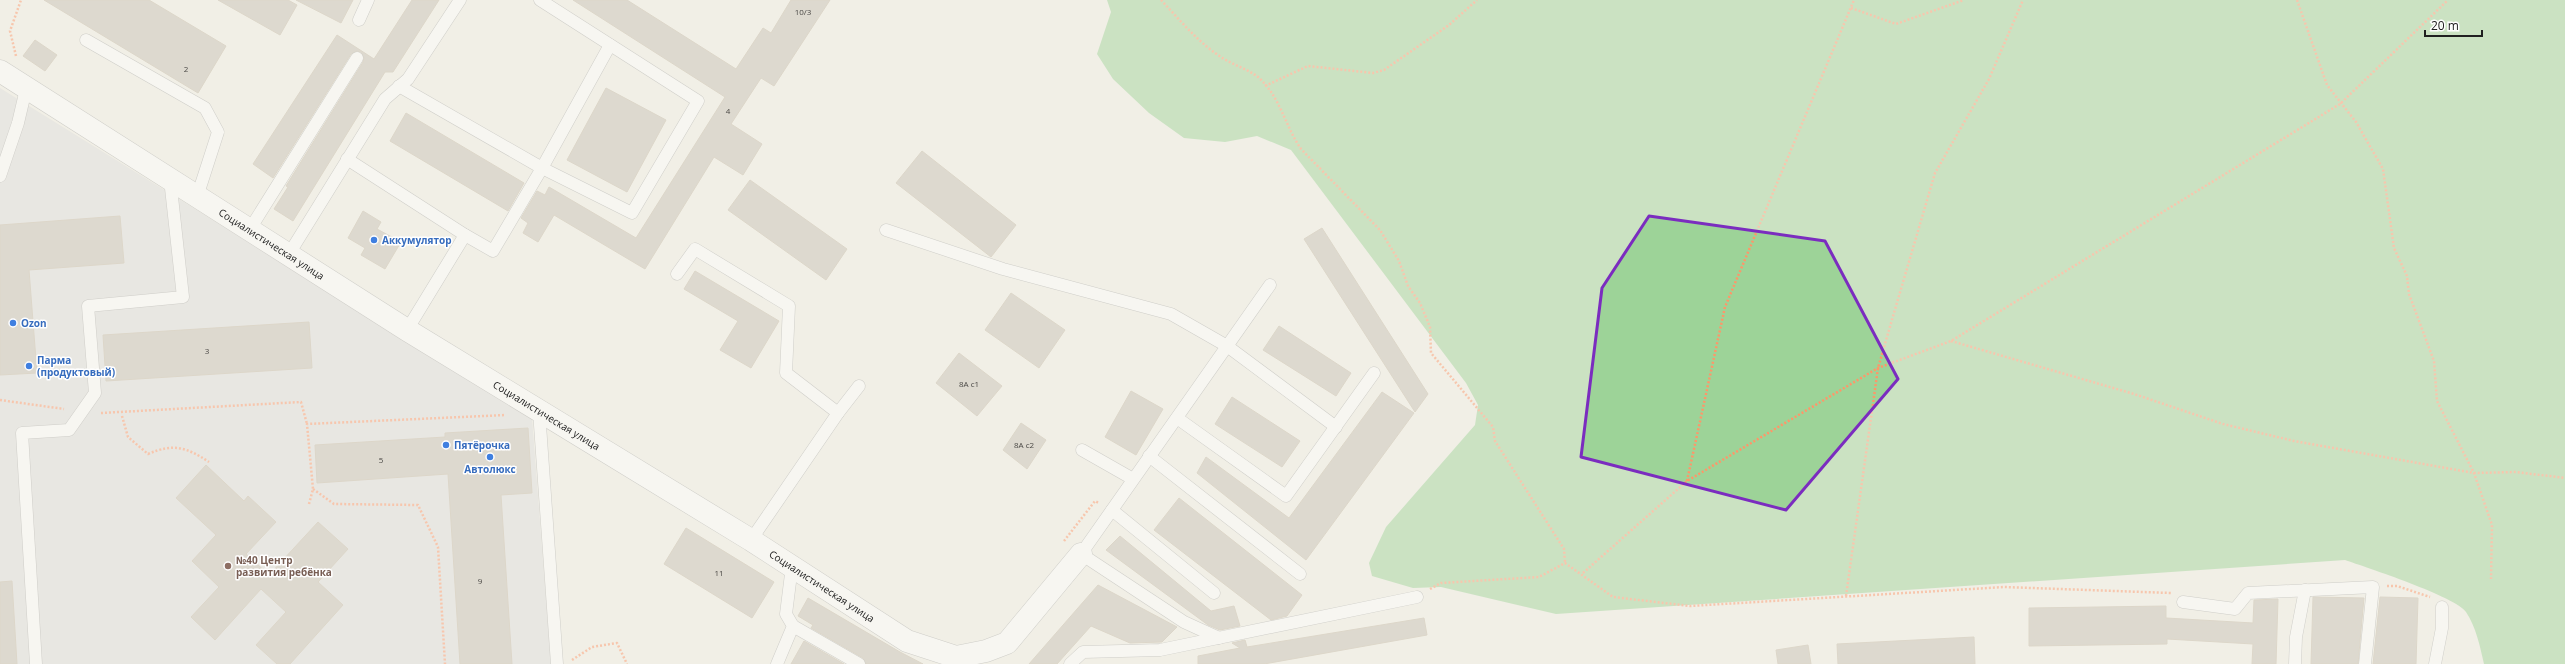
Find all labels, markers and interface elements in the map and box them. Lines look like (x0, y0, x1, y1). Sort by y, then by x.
house number: 10/3 (795, 6, 812, 17)
scale bar (2425, 12, 2482, 38)
text: 20 m (2431, 17, 2459, 34)
house number: 2 (184, 63, 189, 74)
house number: 4 (726, 105, 731, 116)
street label: Социалистическая улица (216, 205, 327, 283)
place label: Аккумулятор (382, 233, 452, 247)
marker: Аккумулятор (369, 235, 379, 245)
place label: Ozon (21, 316, 47, 330)
marker: Ozon (8, 318, 18, 328)
house number: 3 (205, 345, 210, 356)
place label: Парма (продуктовый) (37, 353, 115, 379)
marker: Парма (продуктовый) (24, 361, 34, 371)
street label: Социалистическая улица (491, 377, 603, 453)
house number: 8А с1 (959, 378, 979, 389)
place label: Пятёрочка (454, 438, 510, 452)
house number: 8А с2 (1014, 439, 1034, 450)
marker: Пятёрочка (441, 440, 451, 450)
marker: Автолюкс (485, 452, 495, 462)
house number: 5 (379, 454, 384, 465)
place label: Автолюкс (464, 462, 516, 476)
street label: Социалистическая улица (767, 547, 877, 625)
place label: №40 Центр развития ребёнка (236, 553, 332, 579)
marker: №40 Центр развития ребёнка (223, 561, 233, 571)
house number: 11 (714, 567, 724, 578)
house number: 9 (478, 575, 483, 586)

